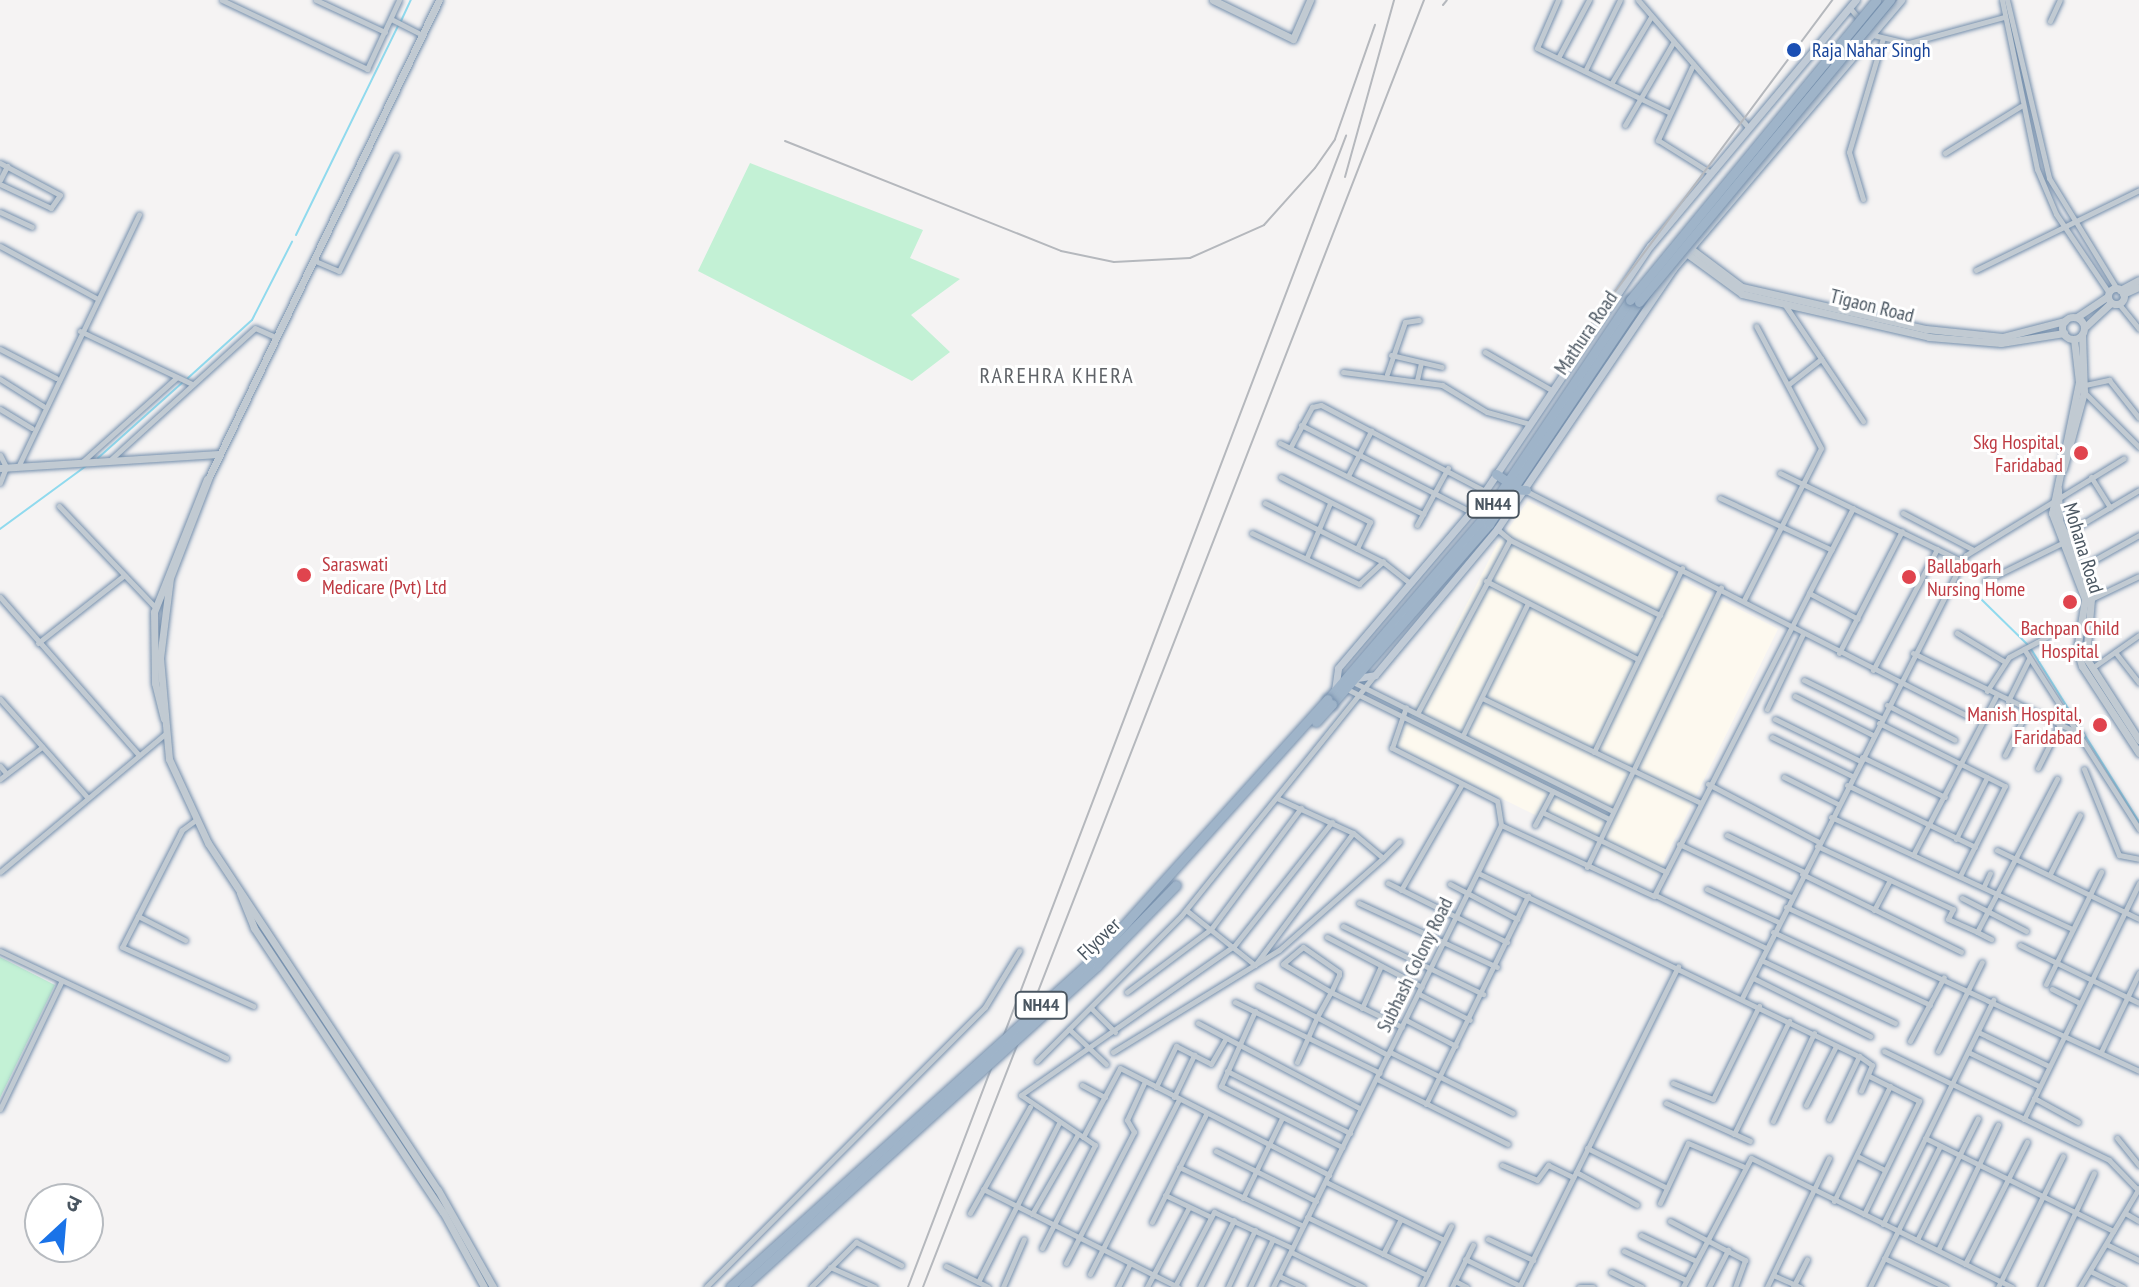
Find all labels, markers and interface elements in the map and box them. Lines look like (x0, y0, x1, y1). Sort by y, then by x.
place label: Raja Nahar Singh (1812, 38, 1931, 62)
marker: Raja Nahar Singh (1783, 39, 1805, 61)
street label: Tigaon Road (1828, 284, 1916, 328)
street label: Mathura Road (1549, 287, 1623, 379)
district label: RAREHRA KHERA (979, 363, 1135, 389)
place label: Skg Hospital, Faridabad (1973, 430, 2063, 477)
marker: Skg Hospital, Faridabad (2070, 442, 2092, 464)
road number: NH44 (1465, 490, 1521, 518)
street label: Mohana Road (2058, 500, 2108, 596)
place label: Saraswati Medicare (Pvt) Ltd (322, 552, 447, 599)
place label: Ballabgarh Nursing Home (1927, 554, 2025, 601)
marker: Saraswati Medicare (Pvt) Ltd (293, 564, 315, 586)
marker: Ballabgarh Nursing Home (1898, 566, 1920, 588)
marker: Bachpan Child Hospital (2059, 591, 2081, 613)
place label: Bachpan Child Hospital (2021, 616, 2119, 663)
place label: Manish Hospital, Faridabad (1967, 702, 2082, 749)
marker: Manish Hospital, Faridabad (2089, 714, 2111, 736)
street label: Subhash Colony Road (1372, 893, 1458, 1037)
street label: Flyover (1073, 913, 1125, 965)
road number: NH44 (1013, 991, 1069, 1019)
north arrow (24, 1183, 104, 1263)
text: उ (62, 1188, 86, 1219)

